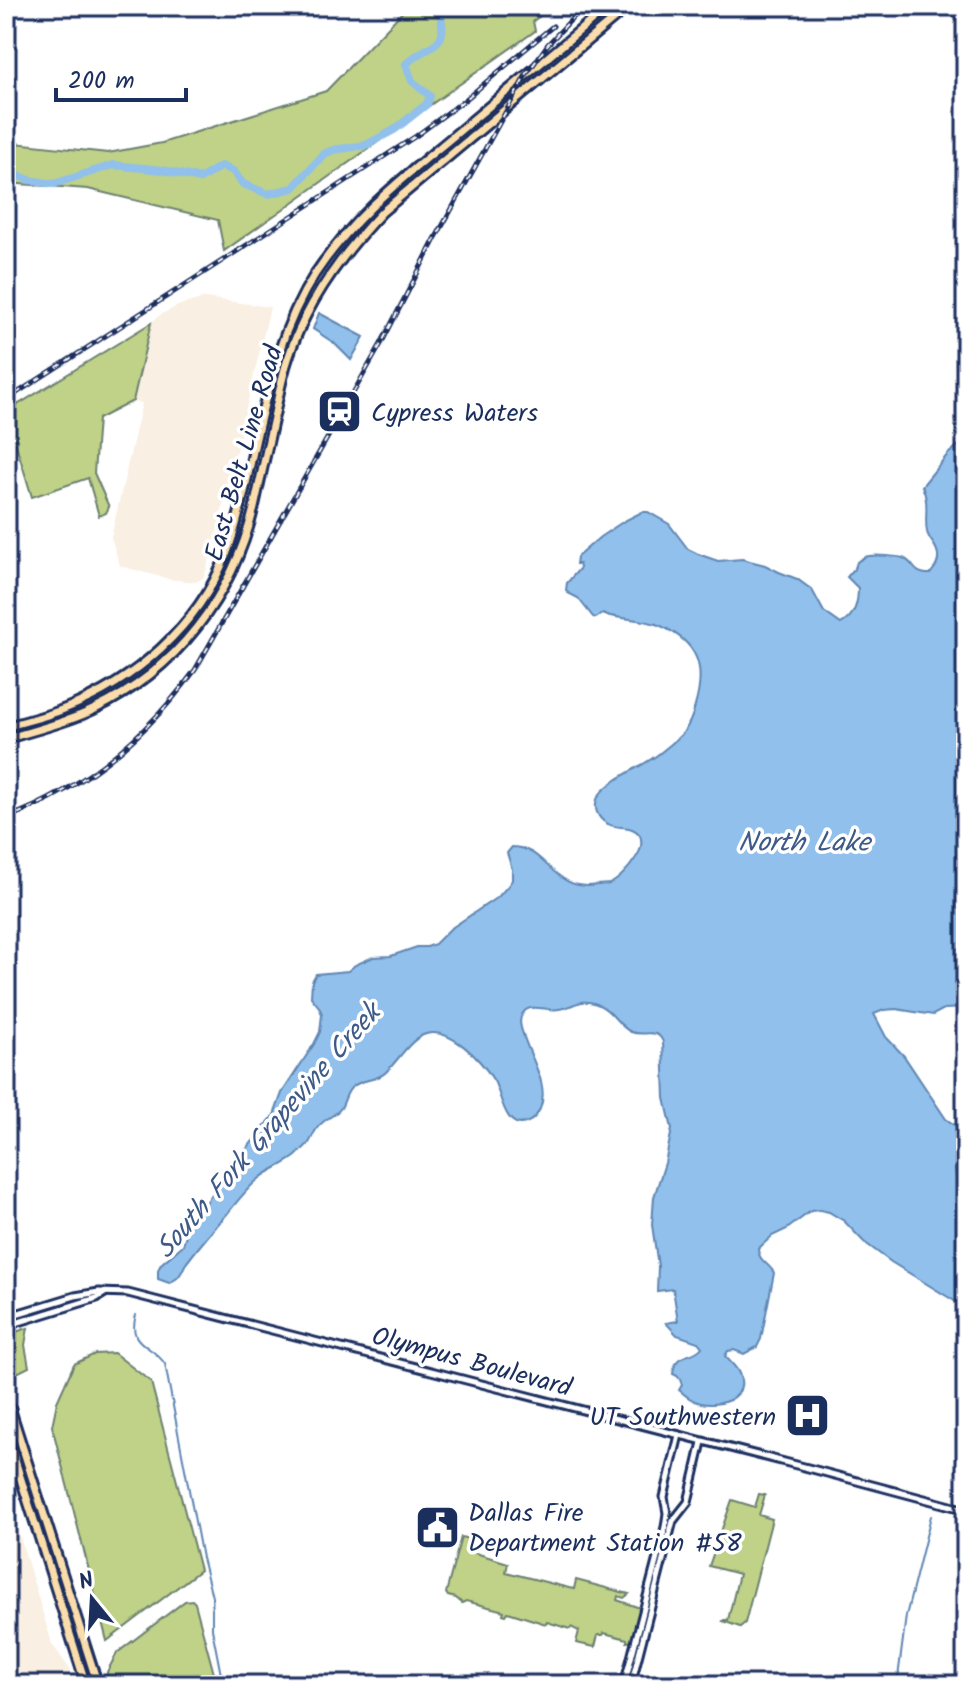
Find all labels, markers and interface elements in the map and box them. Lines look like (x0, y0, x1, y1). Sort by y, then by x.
scale bar (56, 52, 186, 102)
text: 200 m (68, 62, 135, 101)
street label: East Belt Line Road (194, 340, 296, 566)
station icon: Cypress Waters (316, 388, 364, 436)
place label: Cypress Waters (371, 393, 538, 435)
water label: North Lake (738, 821, 872, 866)
water label: South Fork Grapevine Creek (145, 991, 395, 1269)
street label: Olympus Boulevard (367, 1316, 577, 1410)
hospital icon: UT Southwestern (783, 1392, 831, 1440)
place label: UT Southwestern (590, 1397, 776, 1439)
place label: Dallas Fire Department Station #58 (468, 1493, 742, 1565)
public building icon: Dallas Fire Department Station #58 (413, 1503, 461, 1551)
north arrow (52, 1559, 132, 1639)
text: N (75, 1564, 99, 1601)

